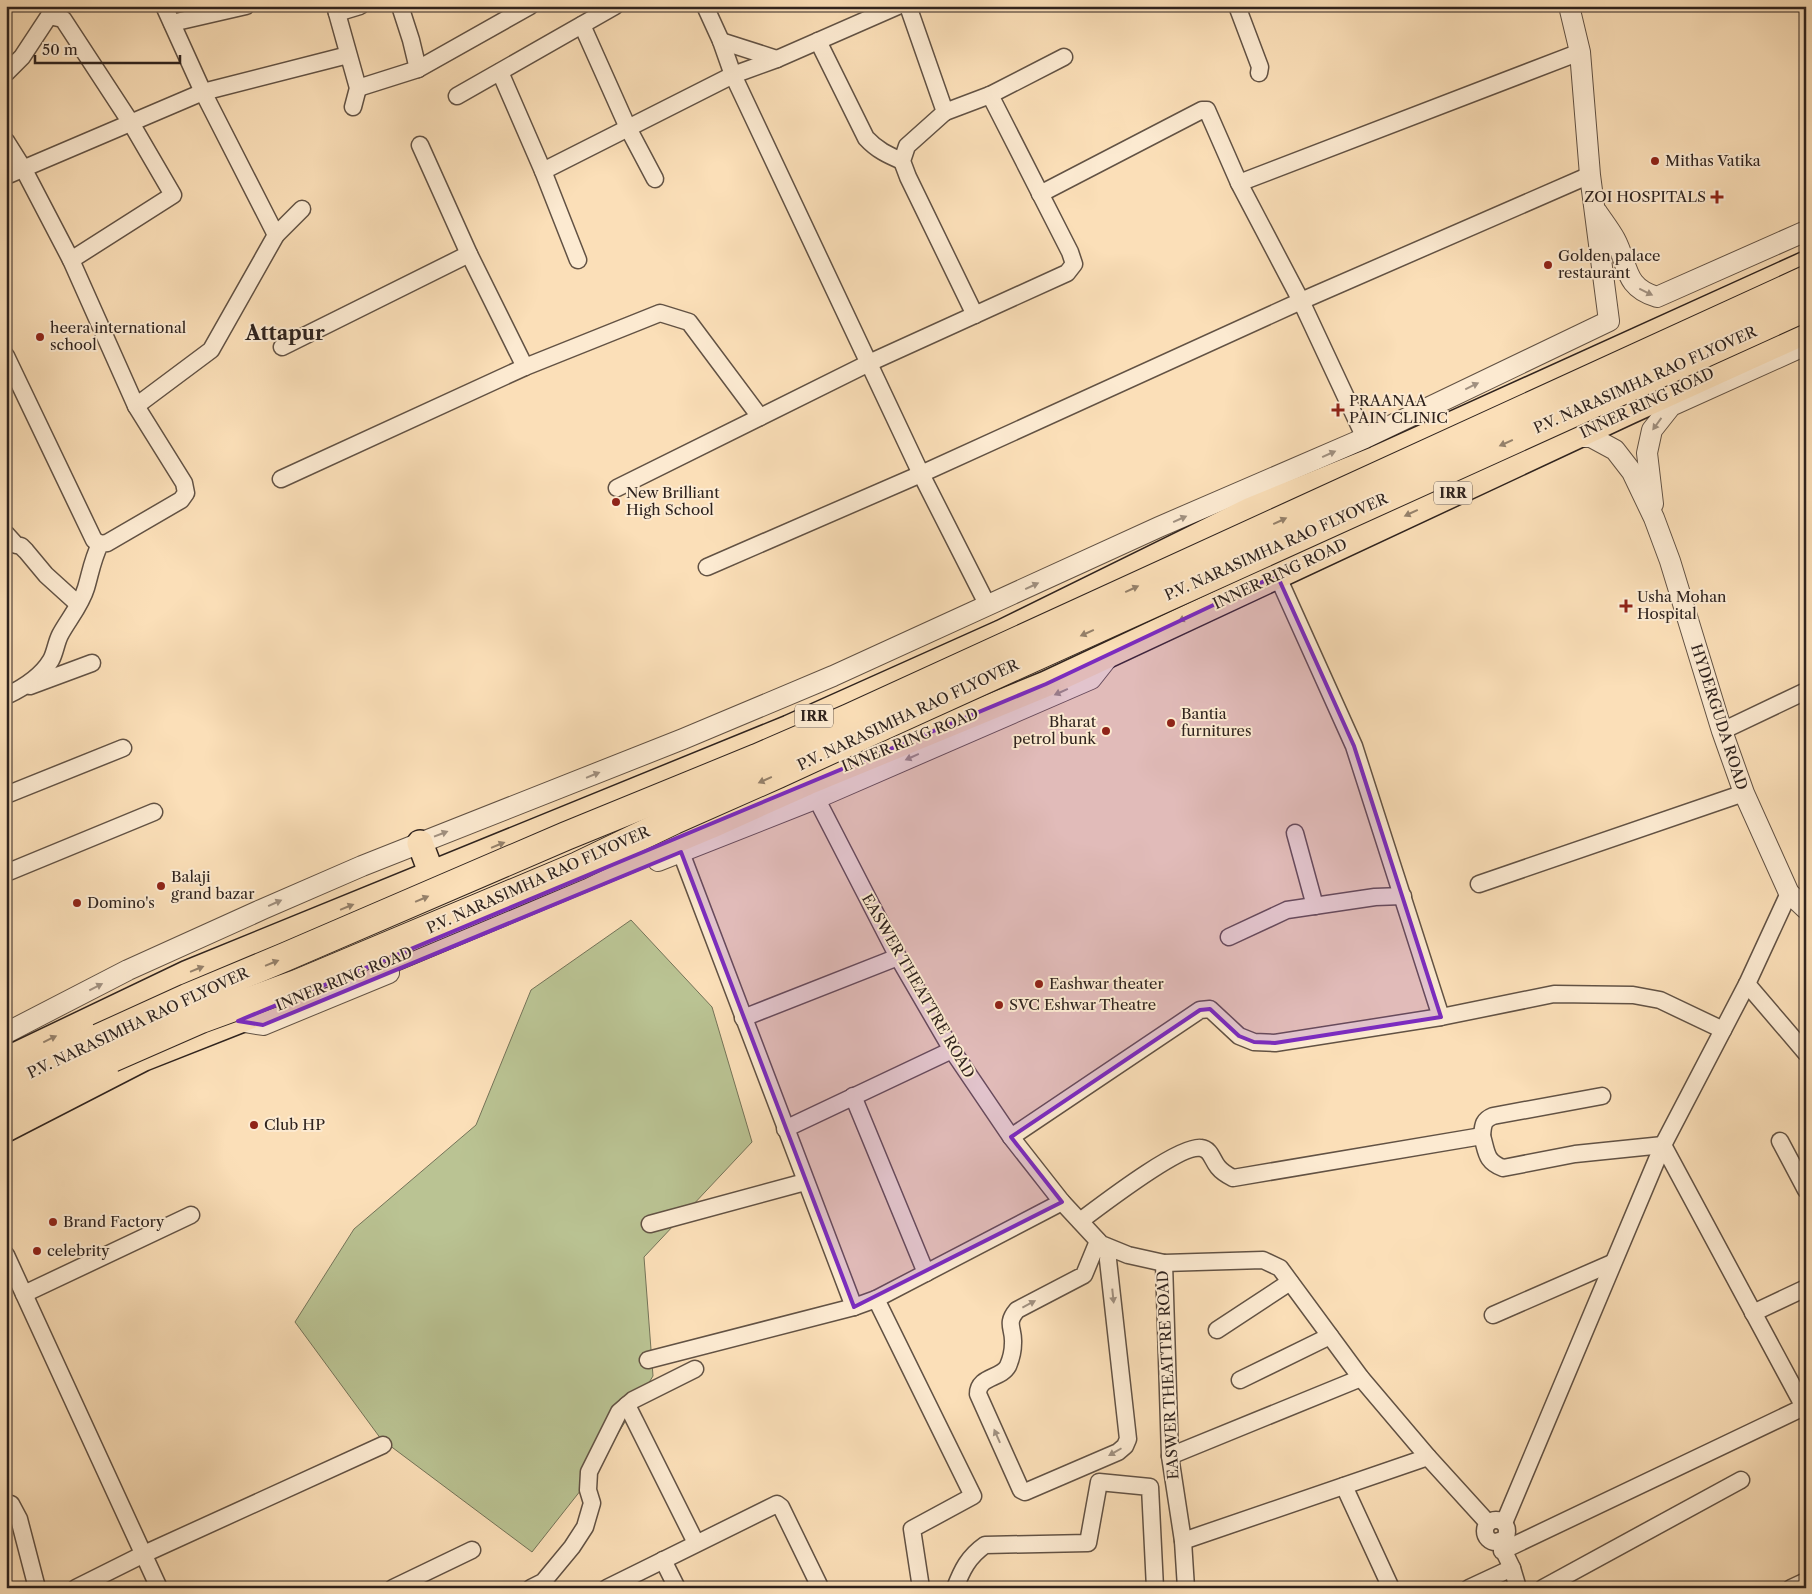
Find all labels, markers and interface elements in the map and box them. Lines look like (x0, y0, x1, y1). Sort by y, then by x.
scale bar (35, 32, 180, 64)
text: 50 m (42, 40, 78, 59)
place label: Mithas Vatika (1665, 151, 1761, 170)
marker: Mithas Vatika (1649, 155, 1661, 167)
place label: ZOI HOSPITALS (1584, 187, 1706, 206)
marker: ZOI HOSPITALS (1710, 190, 1724, 204)
place label: Golden palace restaurant (1558, 246, 1660, 282)
marker: Golden palace restaurant (1542, 259, 1554, 271)
one-way arrow (1639, 288, 1654, 297)
place label: heera international school (50, 318, 187, 354)
district label: Attapur (244, 321, 325, 345)
street label: P.V. NARASIMHA RAO FLYOVER (1530, 321, 1760, 437)
marker: heera international school (34, 331, 46, 343)
street label: INNER RING ROAD (1577, 363, 1717, 442)
one-way arrow (1465, 382, 1479, 390)
place label: PRAANAA PAIN CLINIC (1349, 391, 1448, 427)
marker: PRAANAA PAIN CLINIC (1331, 403, 1345, 417)
one-way arrow (1652, 417, 1662, 431)
one-way arrow (1499, 439, 1513, 447)
one-way arrow (1322, 449, 1336, 457)
road number: IRR (1434, 482, 1472, 504)
place label: New Brilliant High School (626, 483, 720, 519)
street label: P.V. NARASIMHA RAO FLYOVER (1161, 488, 1391, 604)
marker: New Brilliant High School (610, 496, 622, 508)
one-way arrow (1404, 509, 1418, 517)
one-way arrow (1173, 514, 1187, 522)
one-way arrow (1272, 517, 1287, 525)
street label: INNER RING ROAD (1210, 534, 1350, 613)
one-way arrow (1025, 582, 1039, 590)
one-way arrow (1125, 584, 1139, 592)
place label: Usha Mohan Hospital (1637, 587, 1727, 623)
marker: Usha Mohan Hospital (1619, 599, 1633, 613)
one-way arrow (1178, 615, 1192, 623)
one-way arrow (1080, 629, 1094, 637)
street label: HYDERGUDA ROAD (1687, 641, 1752, 792)
street label: P.V. NARASIMHA RAO FLYOVER (794, 654, 1022, 774)
one-way arrow (1054, 689, 1068, 697)
street label: INNER RING ROAD (839, 703, 981, 776)
road number: IRR (795, 704, 833, 728)
place label: Bantia furnitures (1181, 704, 1251, 740)
place label: Bharat petrol bunk (1013, 712, 1097, 748)
marker: Bantia furnitures (1165, 717, 1177, 729)
marker: Bharat petrol bunk (1100, 725, 1112, 737)
one-way arrow (905, 754, 919, 762)
one-way arrow (586, 771, 601, 779)
one-way arrow (758, 777, 772, 785)
street label: P.V. NARASIMHA RAO FLYOVER (423, 821, 653, 937)
one-way arrow (434, 830, 449, 838)
one-way arrow (490, 841, 505, 849)
place label: Balaji grand bazar (171, 867, 255, 903)
marker: Balaji grand bazar (155, 880, 167, 892)
street label: EASWER THEATTRE ROAD (858, 890, 979, 1081)
place label: Domino's (87, 893, 155, 912)
one-way arrow (414, 894, 429, 902)
marker: Domino's (71, 897, 83, 909)
one-way arrow (268, 899, 282, 907)
one-way arrow (340, 903, 355, 911)
street label: INNER RING ROAD (273, 942, 415, 1015)
one-way arrow (265, 958, 279, 966)
street label: P.V. NARASIMHA RAO FLYOVER (24, 962, 252, 1082)
one-way arrow (190, 965, 205, 973)
place label: Eashwar theater (1049, 974, 1164, 993)
marker: Eashwar theater (1033, 978, 1045, 990)
one-way arrow (89, 983, 103, 991)
place label: SVC Eshwar Theatre (1009, 995, 1156, 1014)
marker: SVC Eshwar Theatre (993, 999, 1005, 1011)
one-way arrow (43, 1035, 57, 1043)
place label: Club HP (264, 1115, 325, 1134)
marker: Club HP (248, 1119, 260, 1131)
place label: Brand Factory (63, 1212, 165, 1231)
marker: Brand Factory (47, 1216, 59, 1228)
place label: celebrity (47, 1241, 110, 1260)
marker: celebrity (31, 1245, 43, 1257)
street label: EASWER THEATTRE ROAD (1153, 1270, 1182, 1480)
one-way arrow (1109, 1289, 1117, 1305)
one-way arrow (1022, 1300, 1036, 1308)
one-way arrow (993, 1429, 1001, 1443)
one-way arrow (1108, 1448, 1123, 1456)

